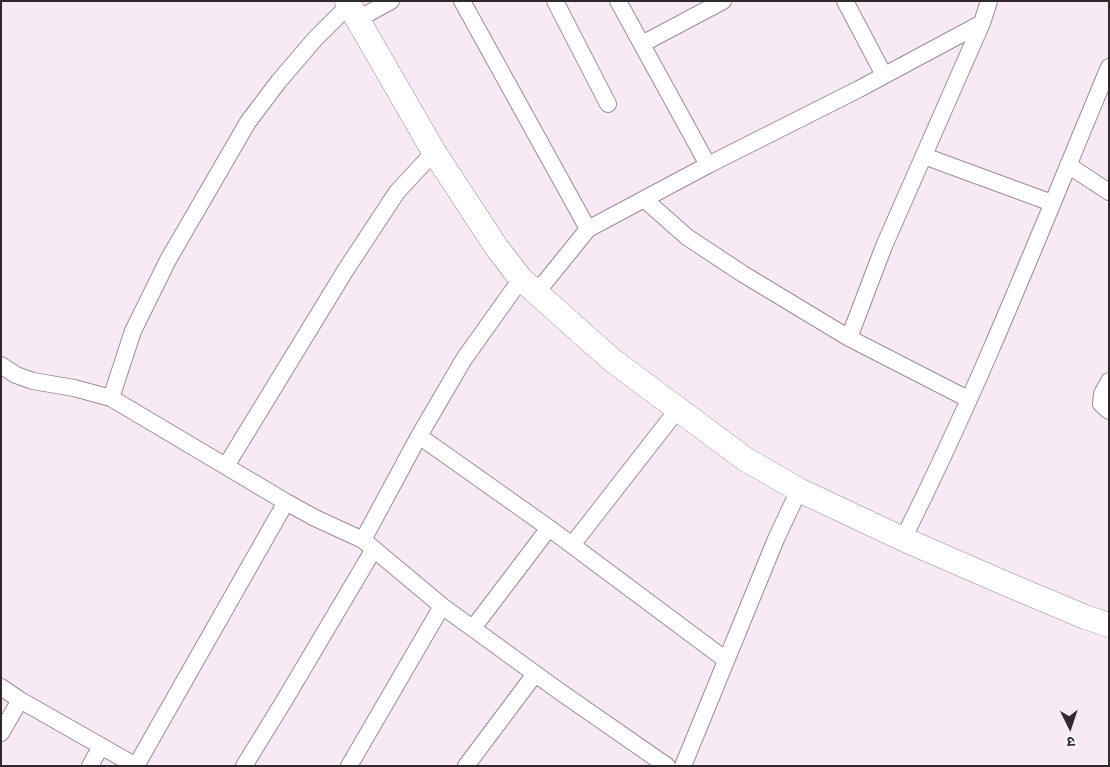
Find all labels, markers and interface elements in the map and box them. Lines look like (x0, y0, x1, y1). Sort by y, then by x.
north arrow (1045, 702, 1095, 752)
text: उ (1066, 734, 1076, 750)

